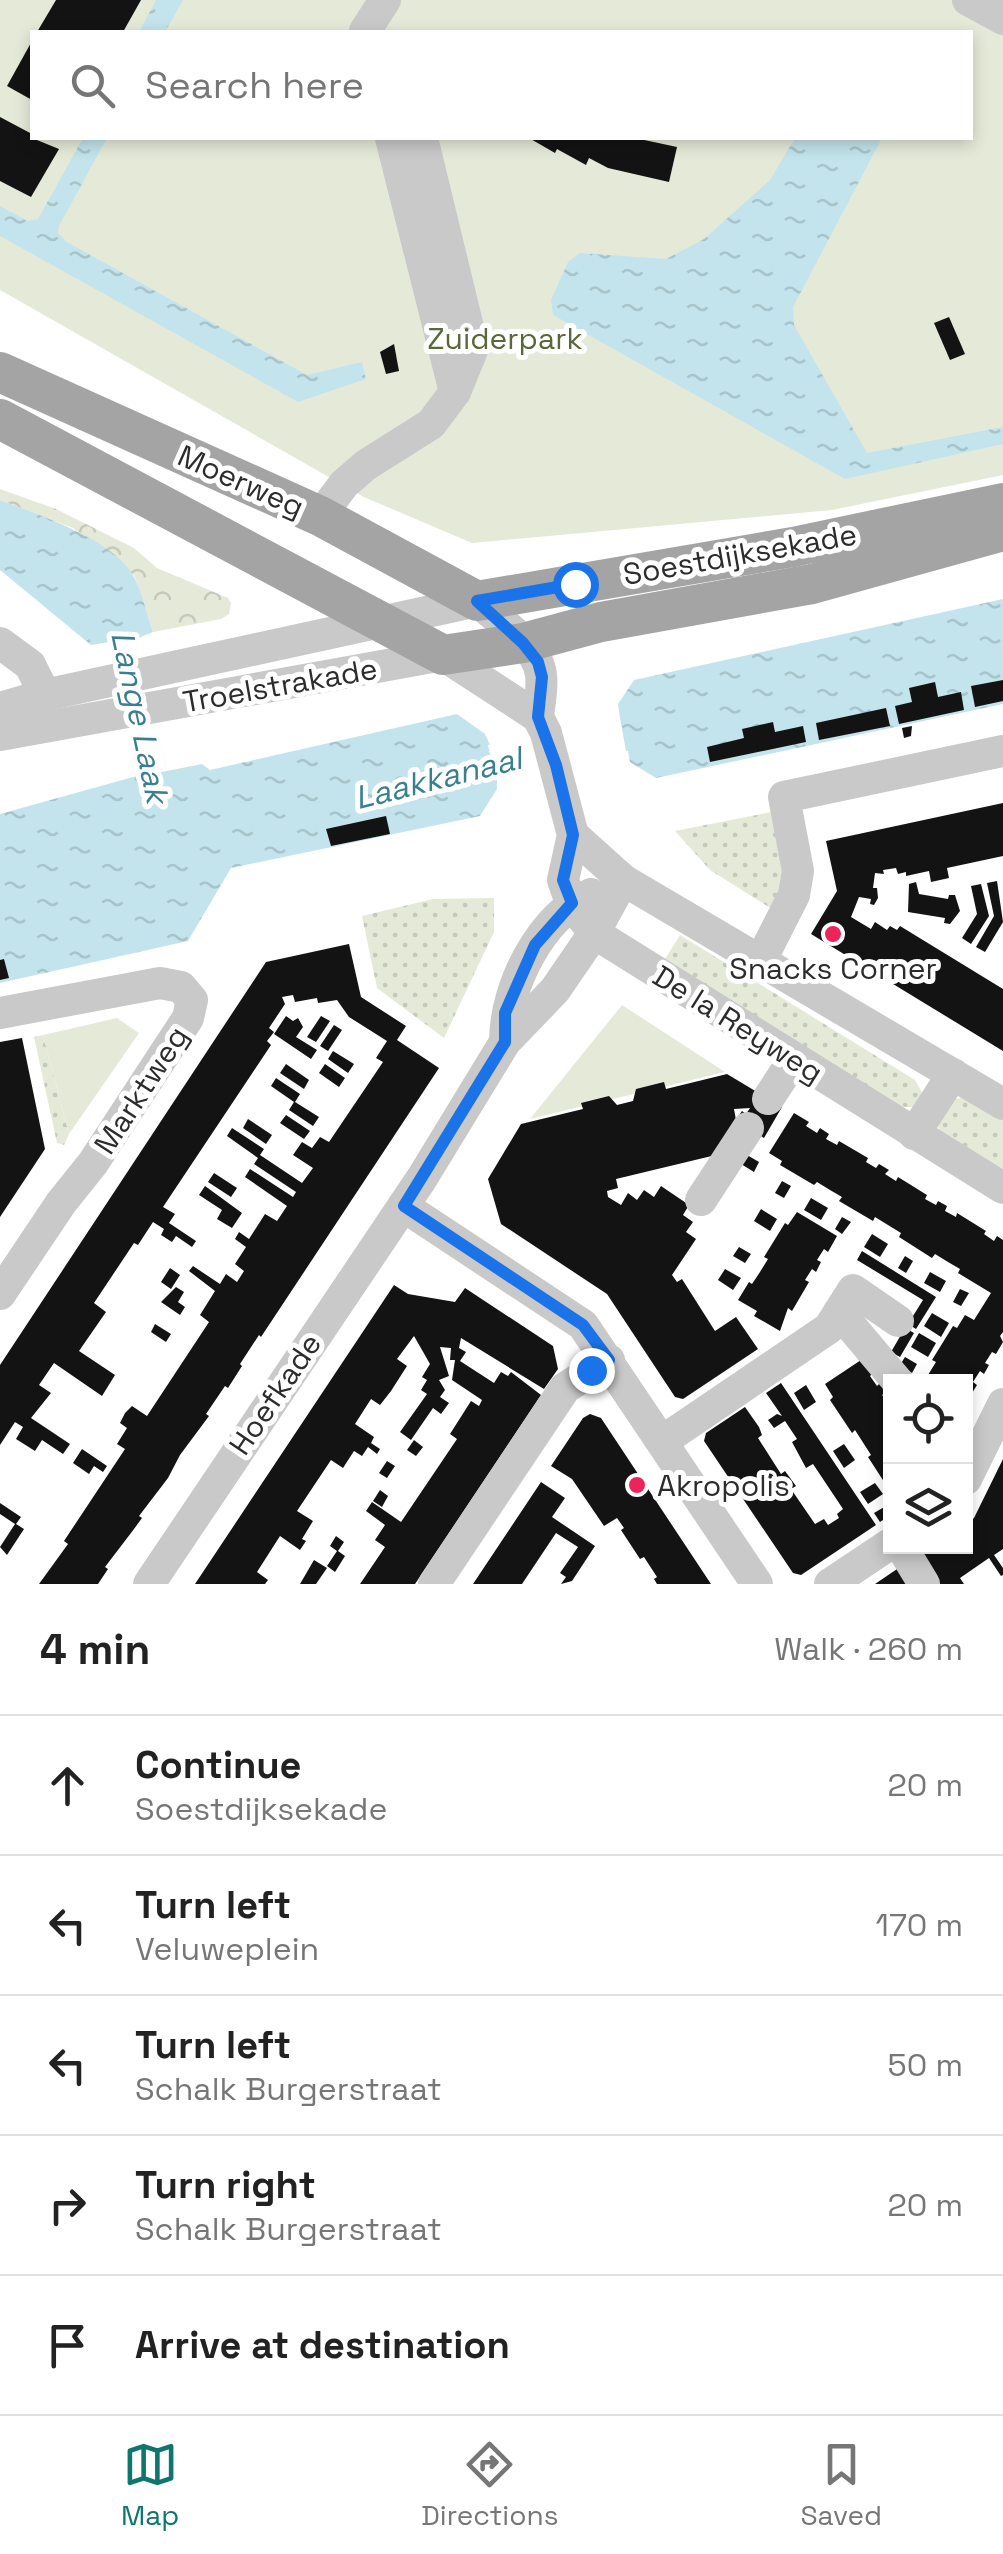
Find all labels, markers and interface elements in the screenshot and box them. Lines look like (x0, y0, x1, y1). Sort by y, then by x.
search box (30, 30, 973, 140)
icon: search (65, 58, 120, 113)
text: Search here (145, 61, 364, 109)
park label: Zuiderpark (427, 319, 583, 358)
street label: Moerweg (172, 436, 310, 526)
street label: Soestdijksekade (620, 514, 860, 594)
route start (553, 562, 599, 608)
water label: Lange Laak (102, 627, 179, 810)
street label: Troelstrakade (180, 649, 380, 721)
water label: Laakkanaal (350, 737, 529, 818)
marker: Snacks Corner (822, 923, 844, 945)
place label: Snacks Corner (729, 949, 937, 988)
street label: De la Reyweg (646, 956, 830, 1092)
street label: Marktweg (85, 1018, 197, 1162)
street label: Hoefkade (220, 1326, 330, 1462)
route end (569, 1348, 615, 1394)
map controls (883, 1374, 973, 1554)
button: locate (883, 1374, 973, 1464)
button: layers (883, 1464, 973, 1554)
place label: Akropolis (657, 1466, 790, 1505)
marker: Akropolis (626, 1474, 648, 1496)
text: 4 min (40, 1623, 150, 1676)
text: Walk · 260 m (774, 1629, 963, 1669)
text: Continue (135, 1741, 301, 1789)
icon: ahead (40, 1758, 95, 1813)
text: 20 m (887, 1765, 963, 1805)
text: Soestdijksekade (135, 1789, 387, 1829)
text: Turn left (135, 1881, 291, 1929)
icon: left (40, 1898, 95, 1953)
text: 170 m (876, 1905, 963, 1945)
text: Veluweplein (135, 1929, 319, 1969)
text: Turn left (135, 2021, 291, 2069)
icon: left (40, 2038, 95, 2093)
text: 50 m (888, 2045, 963, 2085)
text: Schalk Burgerstraat (135, 2069, 442, 2109)
text: Turn right (135, 2161, 316, 2209)
icon: right (40, 2178, 95, 2233)
text: 20 m (887, 2185, 963, 2225)
text: Schalk Burgerstraat (135, 2209, 442, 2249)
icon: arrive (40, 2318, 95, 2373)
text: Arrive at destination (135, 2321, 510, 2369)
tab: Map (121, 2437, 179, 2533)
tab: Directions (421, 2437, 558, 2533)
tab: Saved (800, 2437, 882, 2533)

